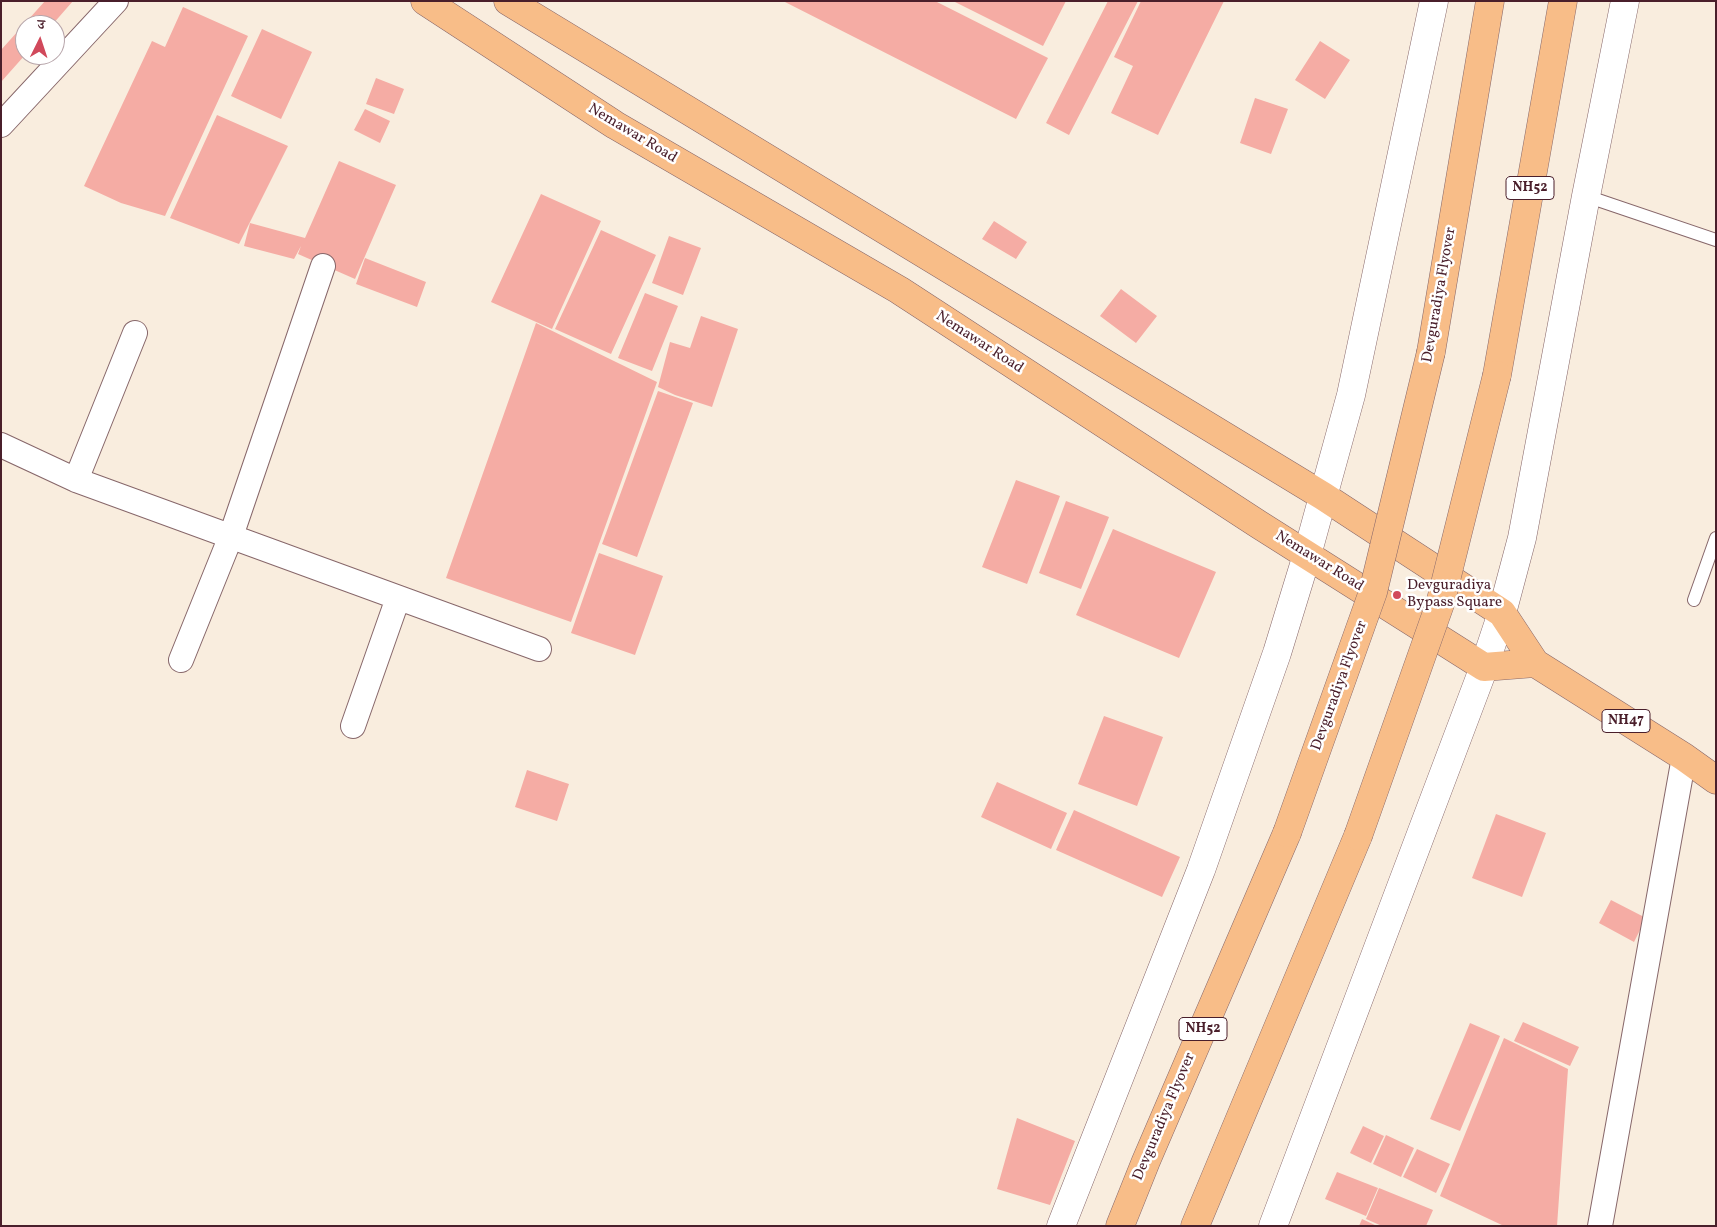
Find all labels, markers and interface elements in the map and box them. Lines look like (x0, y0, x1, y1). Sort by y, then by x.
north arrow (15, 15, 65, 65)
text: उ (37, 16, 45, 35)
street label: Nemawar Road (584, 100, 680, 168)
road number: NH52 (1506, 177, 1554, 200)
street label: Devguradiya Flyover (1419, 226, 1461, 364)
street label: Nemawar Road (932, 308, 1026, 378)
street label: Nemawar Road (1272, 528, 1366, 596)
place label: Devguradiya Bypass Square (1407, 577, 1502, 612)
marker: Devguradiya Bypass Square (1391, 589, 1403, 601)
street label: Devguradiya Flyover (1308, 618, 1372, 754)
road number: NH47 (1602, 709, 1650, 732)
road number: NH52 (1179, 1018, 1227, 1040)
street label: Devguradiya Flyover (1130, 1050, 1200, 1184)

